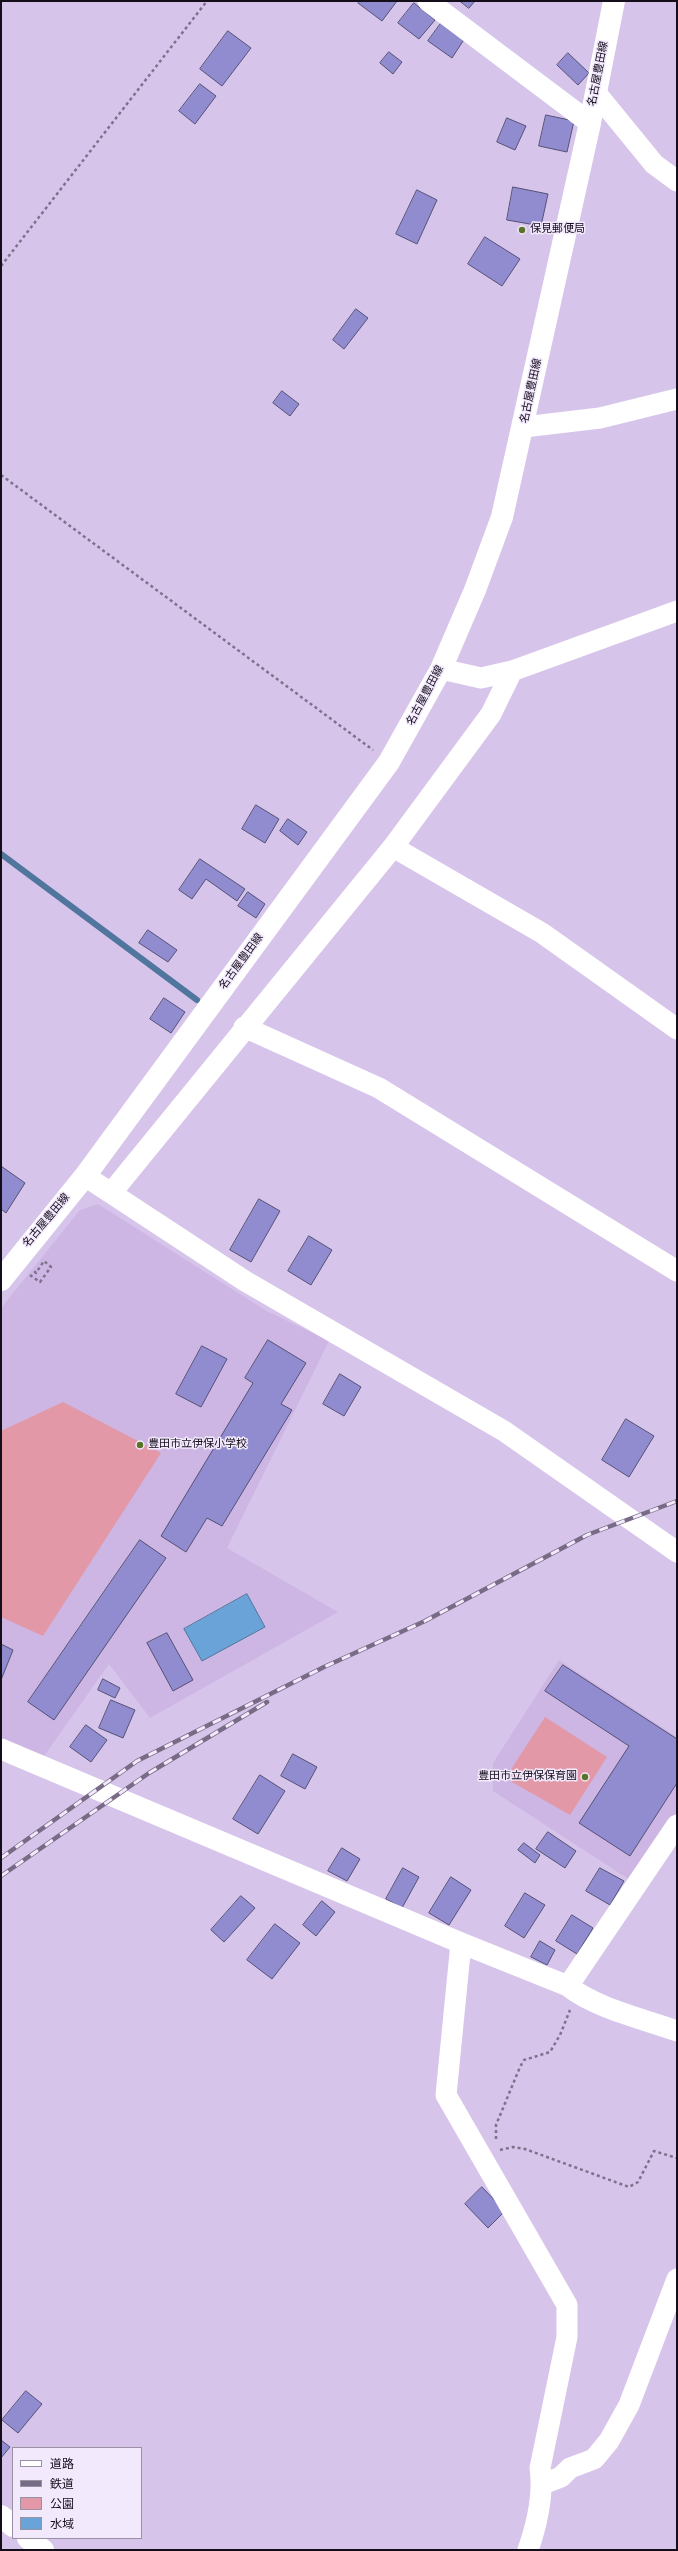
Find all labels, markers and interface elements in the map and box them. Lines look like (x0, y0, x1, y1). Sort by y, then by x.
street label: 名古屋豊田線 (586, 40, 612, 108)
place label: 保見郵便局 (530, 223, 585, 237)
marker: 保見郵便局 (517, 225, 527, 235)
street label: 名古屋豊田線 (519, 357, 545, 425)
street label: 名古屋豊田線 (405, 664, 447, 728)
street label: 名古屋豊田線 (217, 931, 267, 993)
street label: 名古屋豊田線 (21, 1191, 73, 1251)
place label: 豊田市立伊保小学校 (148, 1438, 247, 1452)
marker: 豊田市立伊保小学校 (135, 1440, 145, 1450)
place label: 豊田市立伊保保育園 (478, 1770, 577, 1784)
marker: 豊田市立伊保保育園 (580, 1772, 590, 1782)
legend (12, 2447, 142, 2539)
text: 道路 (50, 2457, 74, 2473)
text: 鉄道 (50, 2477, 74, 2493)
text: 公園 (50, 2497, 74, 2513)
text: 水域 (50, 2517, 74, 2533)

